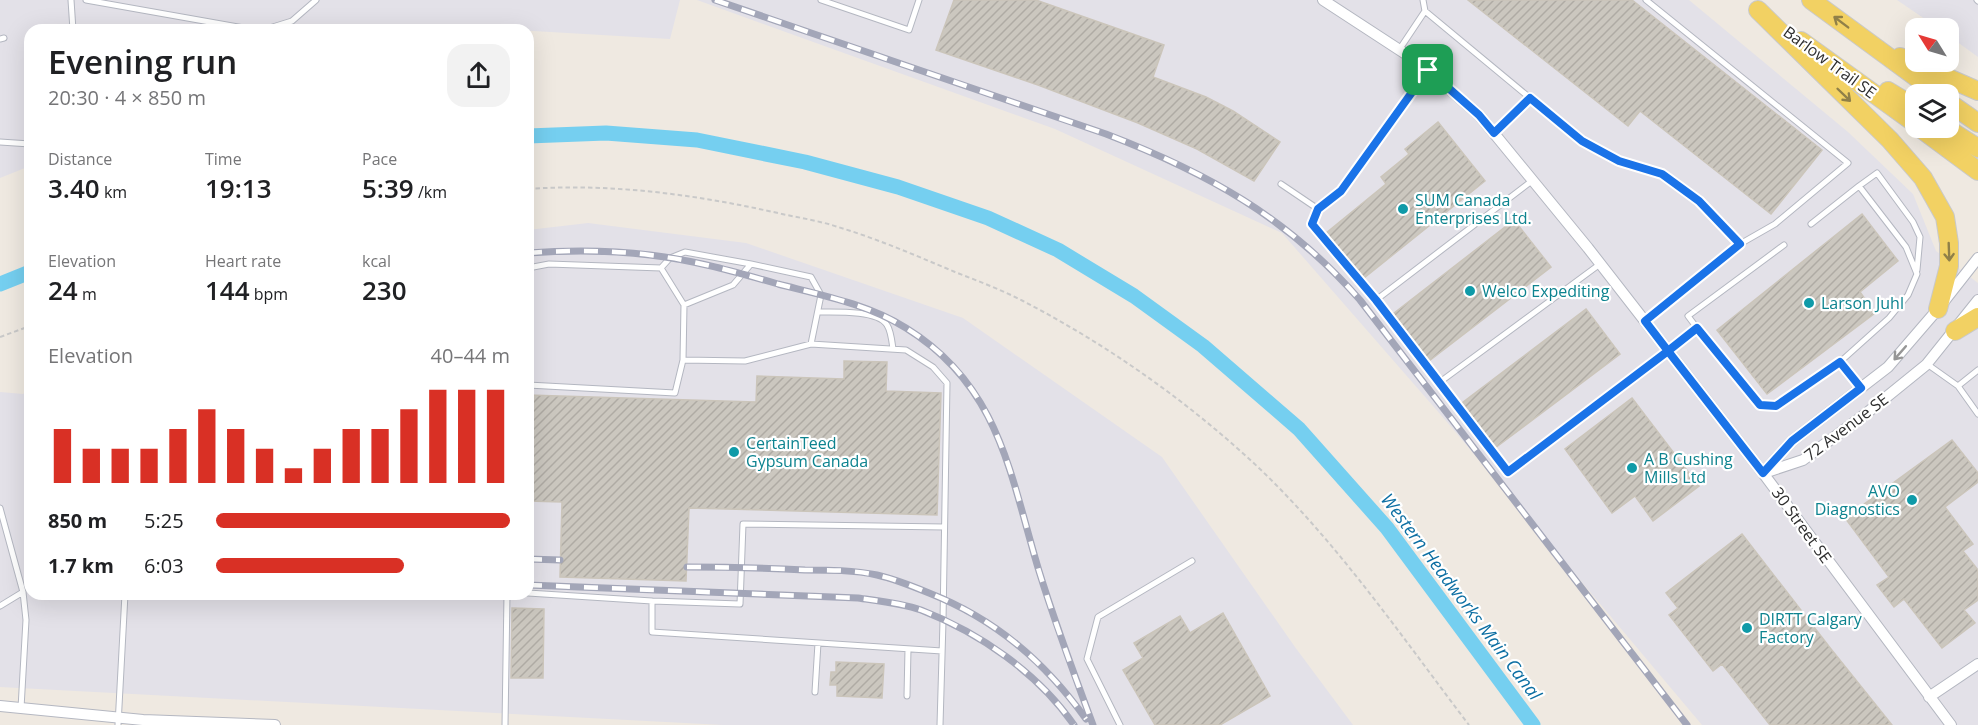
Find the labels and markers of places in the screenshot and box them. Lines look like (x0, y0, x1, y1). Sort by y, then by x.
pin (1402, 44, 1453, 95)
place label: SUM Canada Enterprises Ltd. (1415, 189, 1532, 229)
marker: SUM Canada Enterprises Ltd. (1396, 202, 1410, 216)
place label: Welco Expediting (1482, 280, 1610, 302)
marker: Welco Expediting (1463, 284, 1477, 298)
place label: Larson Juhl (1821, 292, 1904, 314)
marker: Larson Juhl (1802, 296, 1816, 310)
place label: CertainTeed Gypsum Canada (746, 432, 868, 472)
marker: CertainTeed Gypsum Canada (727, 445, 741, 459)
place label: A B Cushing Mills Ltd (1644, 448, 1733, 488)
marker: A B Cushing Mills Ltd (1625, 461, 1639, 475)
place label: AVO Diagnostics (1815, 480, 1900, 520)
marker: AVO Diagnostics (1905, 493, 1919, 507)
place label: DIRTT Calgary Factory (1759, 608, 1863, 648)
marker: DIRTT Calgary Factory (1740, 621, 1754, 635)

